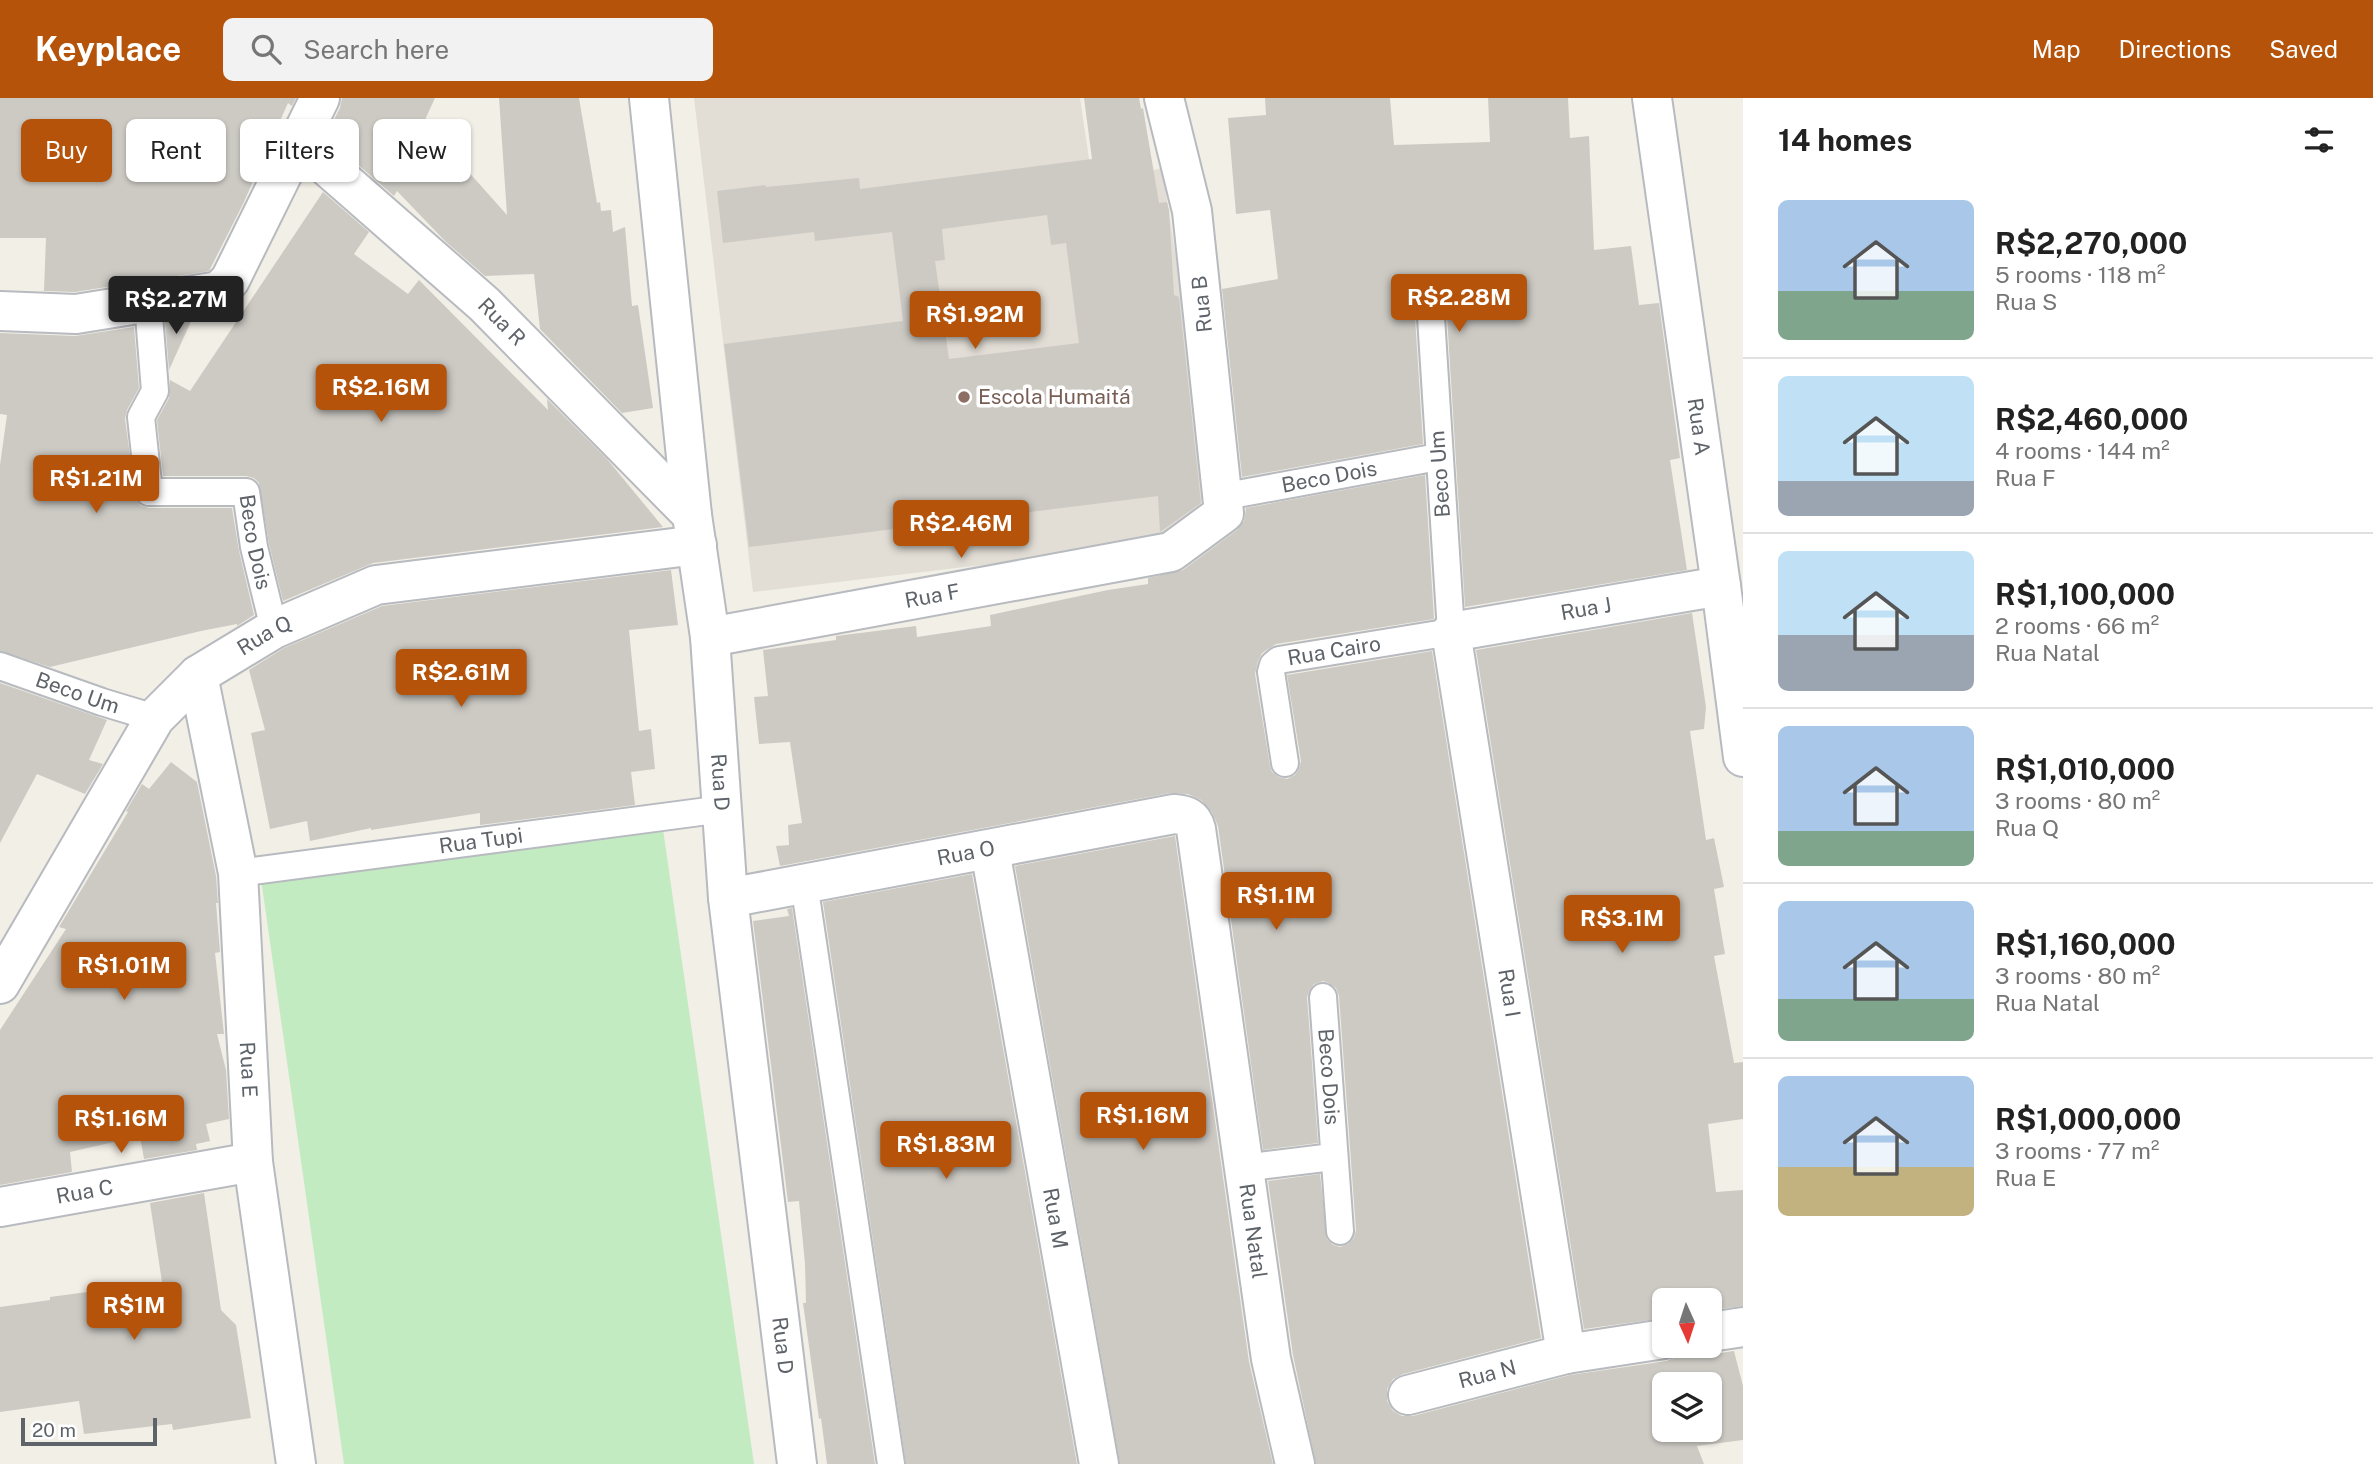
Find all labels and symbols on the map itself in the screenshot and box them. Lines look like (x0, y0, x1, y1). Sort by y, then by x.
street label: Rua B (1186, 274, 1217, 334)
pin: R$2.28M (1394, 274, 1524, 334)
pin: R$2.27M (111, 276, 241, 336)
street label: Rua R (473, 292, 531, 351)
pin: R$1.92M (910, 292, 1040, 351)
pin: R$2.16M (316, 364, 446, 424)
place label: Escola Humaitá (978, 384, 1131, 409)
marker: Escola Humaitá (956, 389, 972, 405)
street label: Rua A (1683, 396, 1715, 457)
street label: Beco Um (1424, 430, 1455, 518)
pin: R$1.21M (31, 456, 161, 515)
street label: Beco Dois (1279, 456, 1379, 498)
street label: Beco Dois (234, 493, 277, 592)
pin: R$2.46M (896, 500, 1026, 560)
street label: Rua F (903, 578, 962, 613)
street label: Rua J (1559, 592, 1613, 625)
street label: Rua Q (232, 610, 295, 660)
street label: Rua Cairo (1286, 631, 1383, 670)
pin: R$2.61M (396, 650, 526, 709)
street label: Beco Um (32, 667, 122, 719)
street label: Rua D (706, 753, 735, 812)
street label: Rua Tupi (437, 823, 524, 858)
street label: Rua O (935, 835, 997, 870)
pin: R$1.1M (1219, 872, 1333, 932)
pin: R$3.1M (1565, 896, 1679, 955)
pin: R$1.01M (59, 942, 189, 1002)
street label: Rua I (1493, 967, 1526, 1019)
street label: Beco Dois (1313, 1028, 1345, 1126)
street label: Rua E (235, 1041, 263, 1098)
pin: R$1.16M (1078, 1093, 1208, 1152)
pin: R$1.16M (56, 1096, 186, 1155)
pin: R$1.83M (881, 1122, 1011, 1181)
street label: Rua C (54, 1174, 115, 1209)
street label: Rua Natal (1234, 1182, 1272, 1280)
street label: Rua M (1038, 1186, 1074, 1251)
pin: R$1M (93, 1282, 175, 1342)
north arrow (1652, 1288, 1722, 1358)
street label: Rua D (767, 1315, 799, 1376)
street label: Rua N (1456, 1354, 1519, 1393)
scale bar (21, 1415, 158, 1447)

